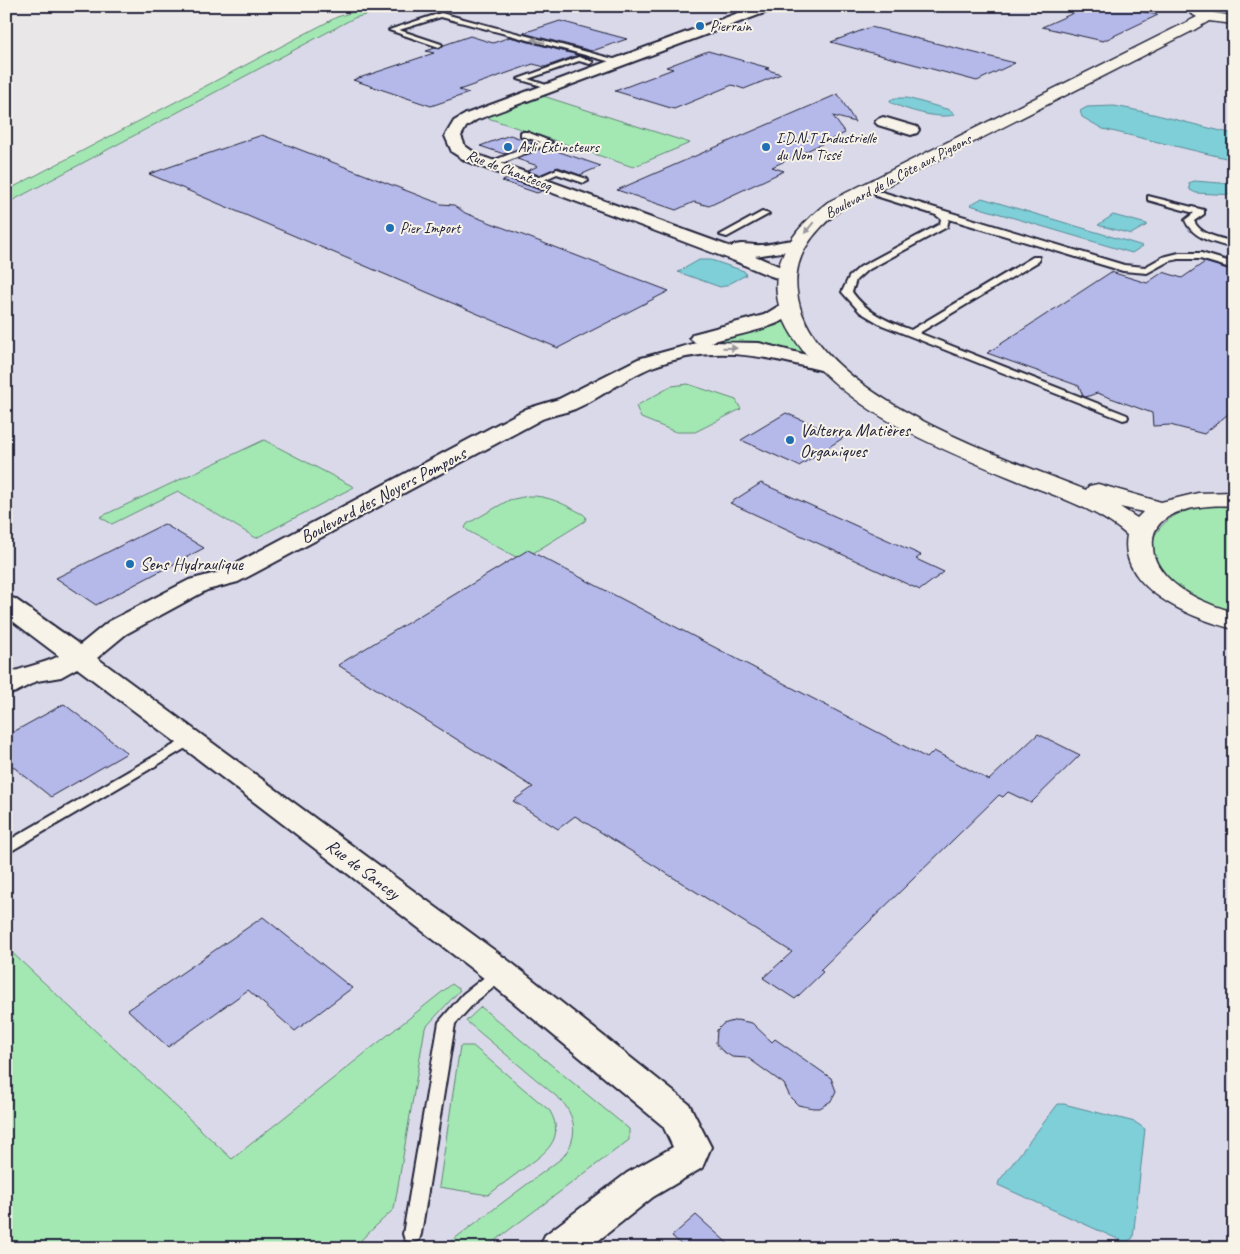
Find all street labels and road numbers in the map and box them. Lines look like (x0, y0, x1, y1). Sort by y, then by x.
street label: Boulevard de la Côte aux Pigeons (822, 129, 976, 223)
street label: Rue de Chantecoq (464, 146, 555, 196)
street label: Boulevard des Noyers Pompons (296, 441, 471, 548)
street label: Rue de Sancey (322, 834, 406, 905)

